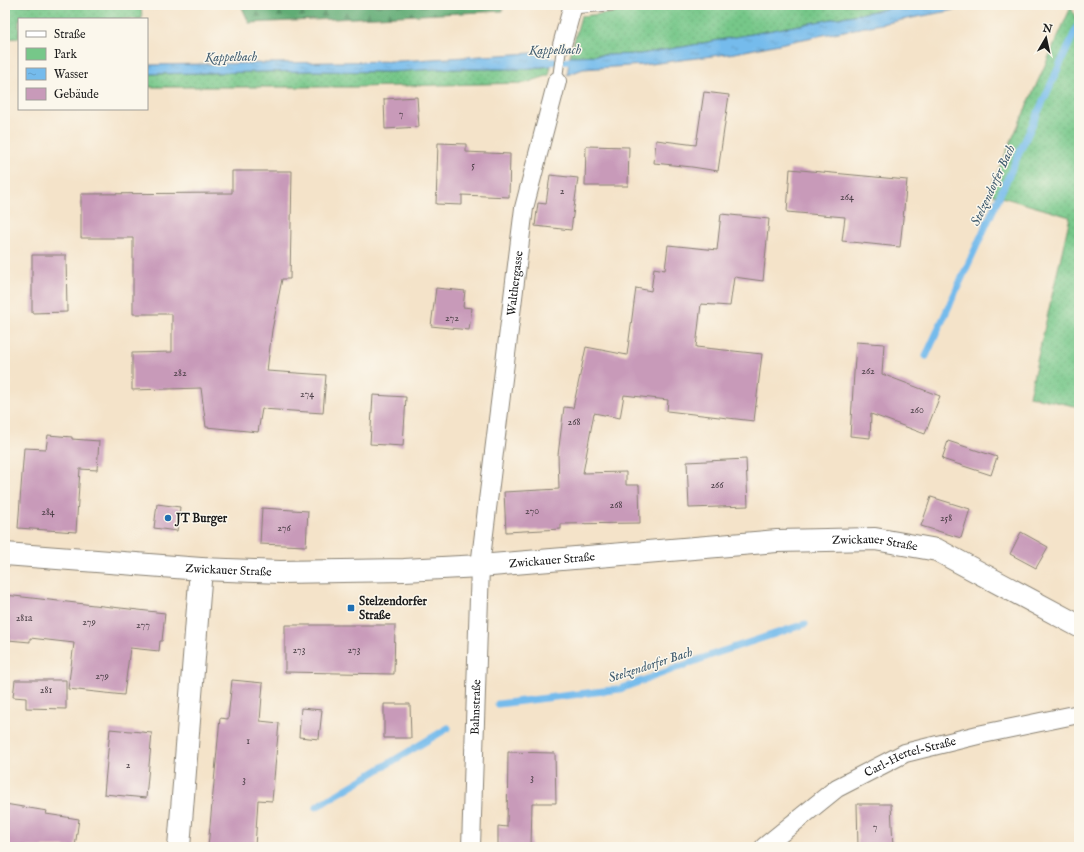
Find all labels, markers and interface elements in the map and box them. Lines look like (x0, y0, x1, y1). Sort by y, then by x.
legend (18, 18, 148, 110)
north arrow (1026, 18, 1066, 58)
text: N (1041, 21, 1054, 37)
text: Straße (54, 27, 86, 42)
water label: Kappelbach (528, 42, 582, 59)
text: Park (54, 47, 77, 62)
water label: Kappelbach (204, 49, 258, 66)
text: Wasser (54, 67, 89, 82)
text: Gebäude (54, 87, 99, 102)
house number: 7 (399, 108, 404, 121)
water label: Stelzendorfer Bach (967, 142, 1020, 229)
house number: 5 (471, 159, 475, 172)
house number: 2 (560, 185, 565, 198)
house number: 264 (840, 191, 854, 204)
street label: Walthergasse (504, 250, 527, 317)
house number: 272 (445, 312, 459, 325)
house number: 262 (861, 365, 875, 378)
house number: 282 (173, 367, 187, 380)
house number: 274 (300, 388, 314, 401)
house number: 260 (910, 404, 924, 417)
house number: 268 (568, 416, 580, 429)
house number: 266 (710, 479, 724, 492)
house number: 268 (610, 499, 622, 512)
house number: 270 (525, 505, 539, 518)
house number: 284 (41, 506, 55, 519)
place label: JT Burger (174, 511, 228, 527)
house number: 258 (940, 512, 952, 525)
marker: JT Burger (163, 513, 173, 523)
house number: 276 (277, 522, 292, 535)
street label: Zwickauer Straße (832, 532, 919, 555)
street label: Zwickauer Straße (508, 549, 596, 572)
street label: Zwickauer Straße (185, 561, 272, 580)
place label: Stelzendorfer Straße (359, 594, 428, 623)
marker: Stelzendorfer Straße (346, 603, 356, 613)
house number: 281a (16, 612, 33, 625)
house number: 279 (82, 616, 96, 629)
house number: 277 (136, 619, 150, 632)
house number: 273 (293, 644, 306, 657)
house number: 273 (348, 644, 361, 657)
water label: Stelzendorfer Bach (606, 644, 695, 687)
house number: 279 (95, 670, 109, 683)
street label: Bahnstraße (468, 679, 484, 735)
house number: 281 (40, 684, 52, 697)
street label: Carl-Hertel-Straße (862, 734, 958, 781)
house number: 1 (246, 735, 250, 748)
house number: 2 (126, 759, 131, 772)
house number: 3 (530, 772, 534, 785)
house number: 3 (242, 774, 246, 787)
house number: 7 (873, 821, 878, 834)

